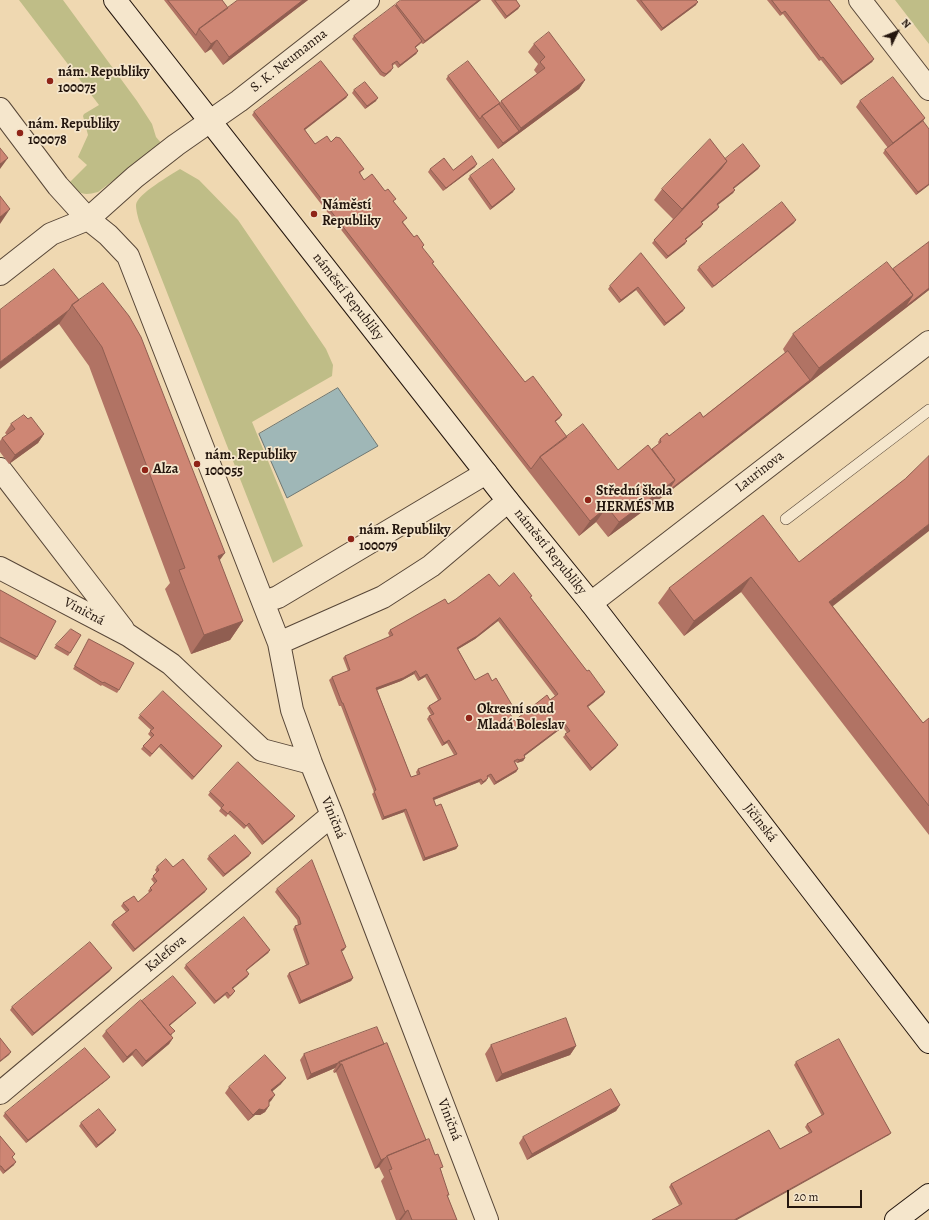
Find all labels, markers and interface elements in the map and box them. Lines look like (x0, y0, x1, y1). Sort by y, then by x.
north arrow (877, 12, 917, 52)
text: N (898, 15, 914, 32)
street label: S. K. Neumanna (247, 26, 331, 96)
place label: nám. Republiky 100075 (58, 65, 149, 98)
marker: nám. Republiky 100075 (45, 76, 55, 86)
place label: nám. Republiky 100078 (28, 117, 119, 150)
marker: nám. Republiky 100078 (15, 128, 25, 138)
place label: Náměstí Republiky (322, 198, 381, 230)
marker: Náměstí Republiky (309, 209, 319, 219)
street label: náměstí Republiky (309, 250, 387, 344)
place label: nám. Republiky 100055 (205, 448, 296, 480)
street label: Laurinova (732, 448, 788, 496)
marker: nám. Republiky 100055 (192, 459, 202, 469)
place label: Alza (153, 462, 179, 478)
marker: Alza (140, 465, 150, 475)
place label: Střední škola HERMÉS MB (596, 484, 674, 516)
marker: Střední škola HERMÉS MB (583, 495, 593, 505)
street label: náměstí Republiky (510, 505, 590, 599)
place label: nám. Republiky 100079 (359, 523, 450, 556)
marker: nám. Republiky 100079 (346, 534, 356, 544)
street label: Viničná (61, 594, 107, 630)
place label: Okresní soud Mladá Boleslav (477, 702, 564, 734)
marker: Okresní soud Mladá Boleslav (464, 713, 474, 723)
street label: Viničná (317, 795, 349, 841)
street label: Jičínská (740, 800, 780, 846)
street label: Kalefova (142, 932, 190, 976)
street label: Viničná (433, 1097, 465, 1143)
scale bar (789, 1182, 864, 1208)
text: 20 m (794, 1189, 818, 1205)

